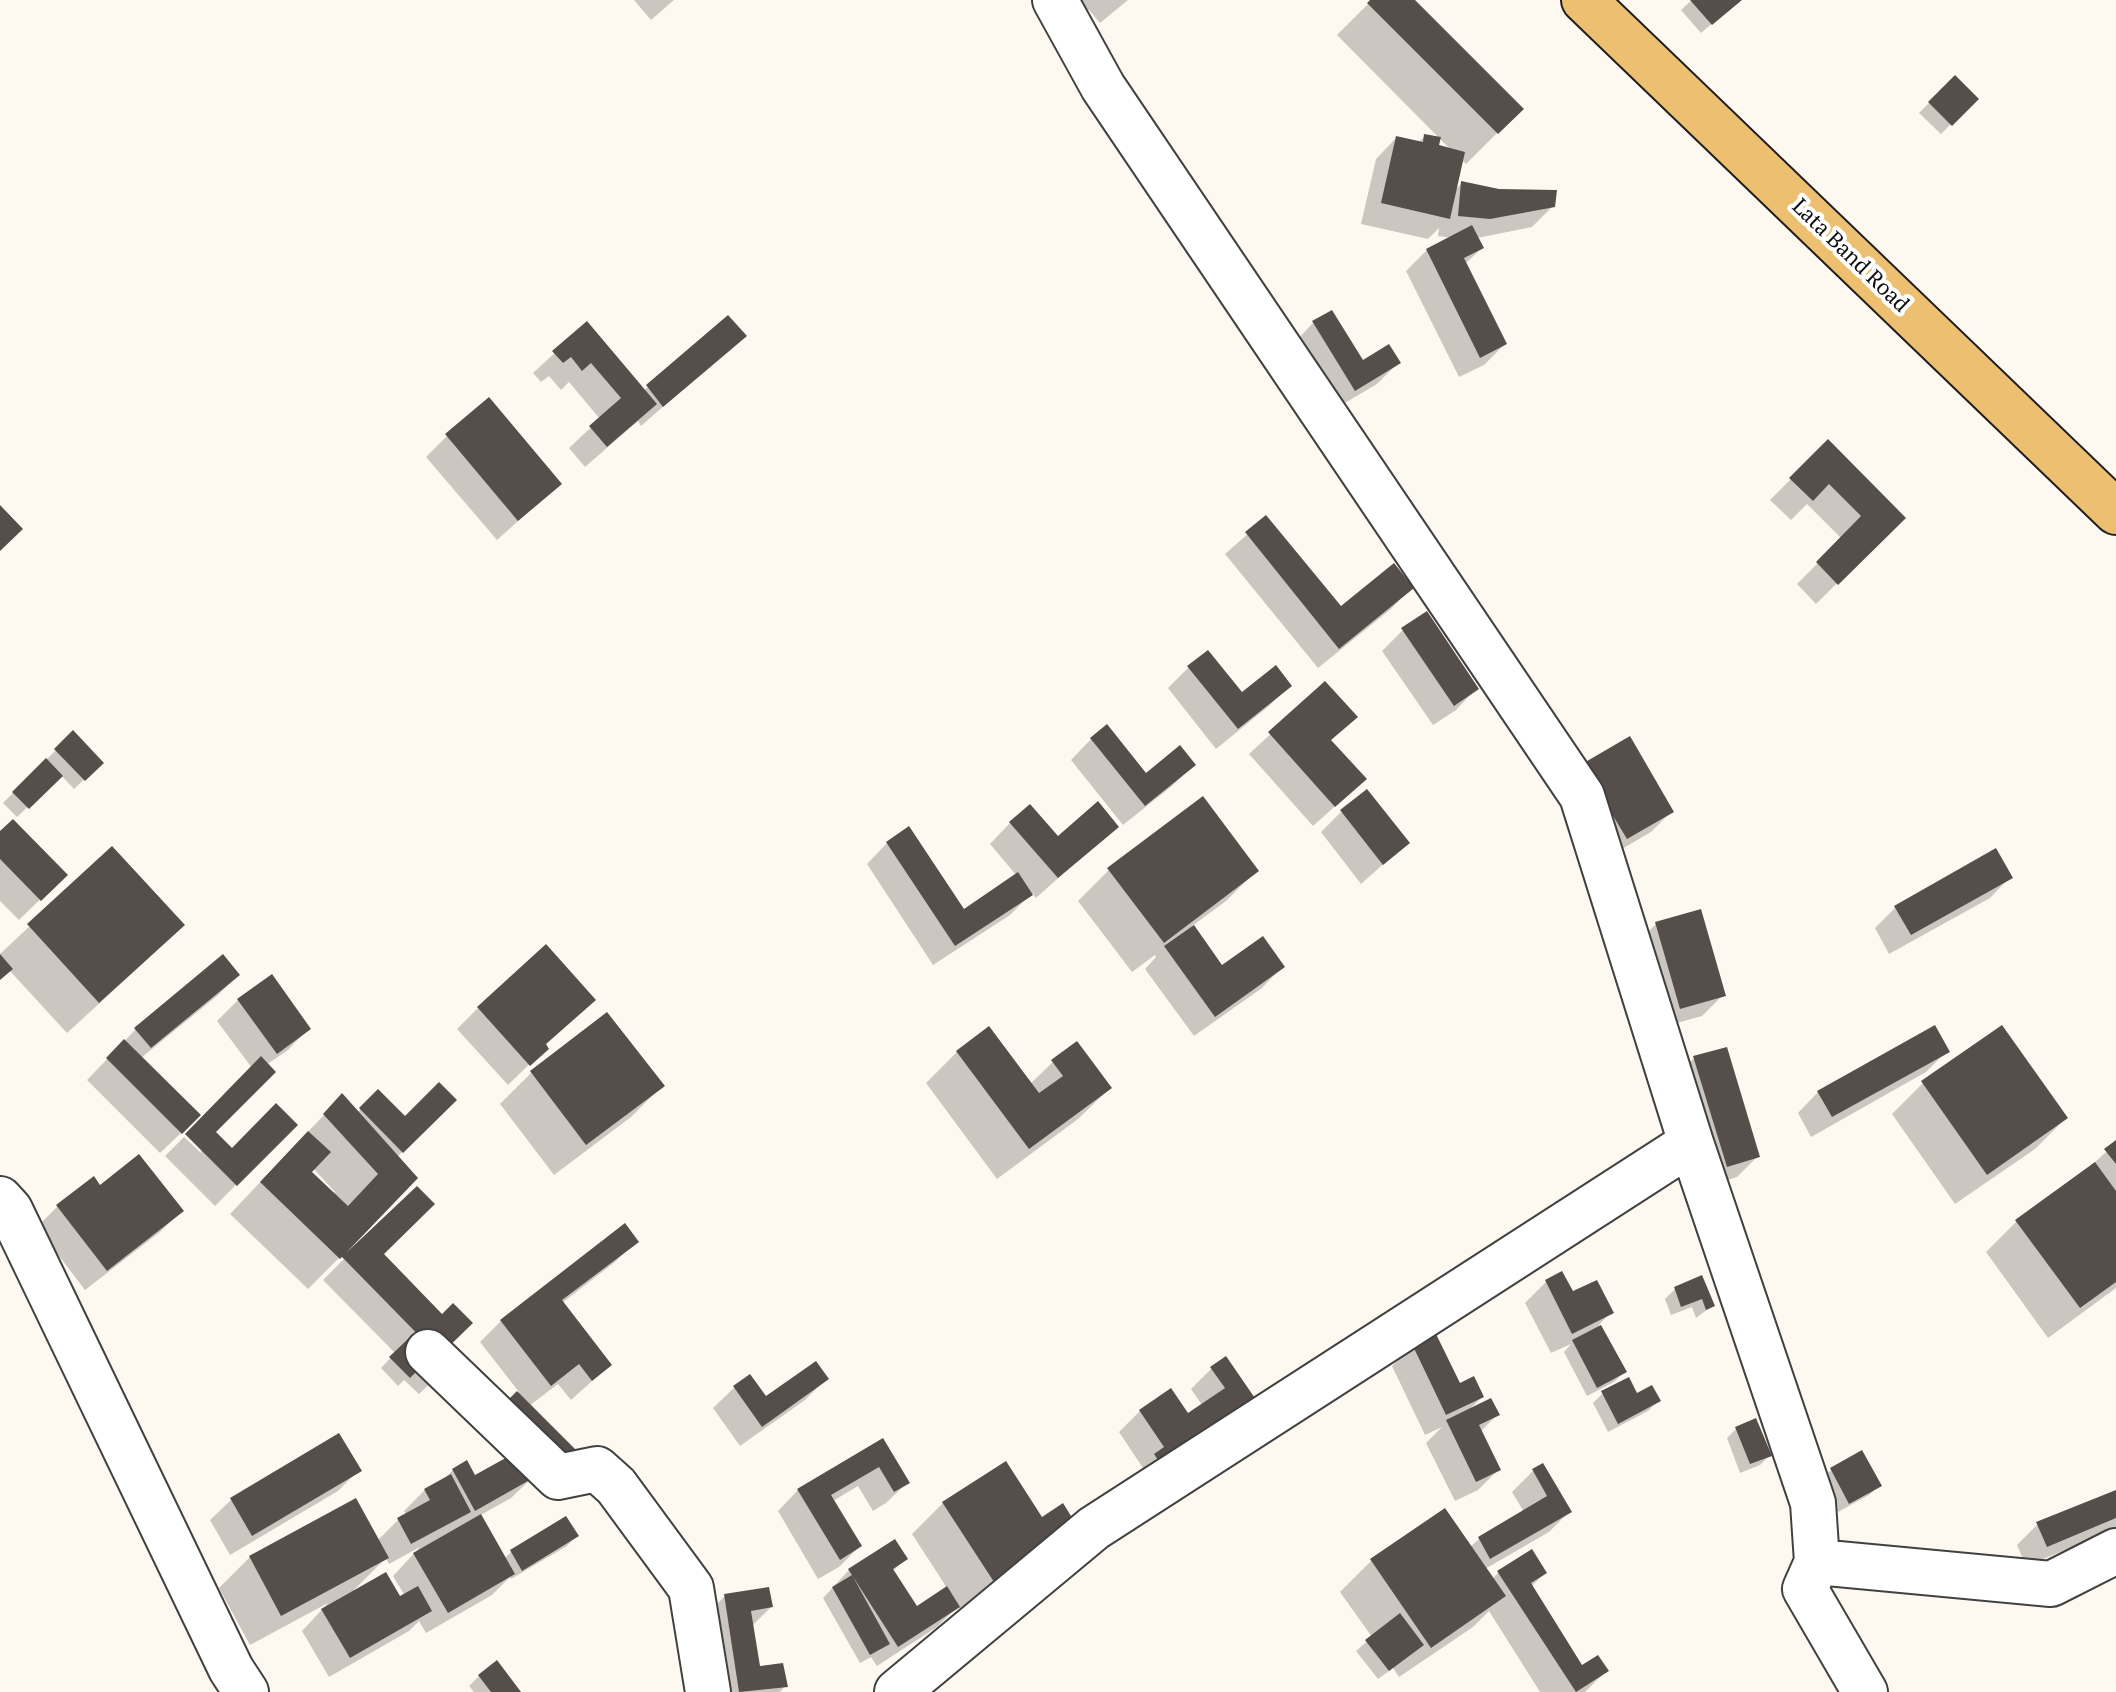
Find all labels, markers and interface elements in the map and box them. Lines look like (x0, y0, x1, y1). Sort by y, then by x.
street label: Lata Band Road (1786, 194, 1914, 318)

